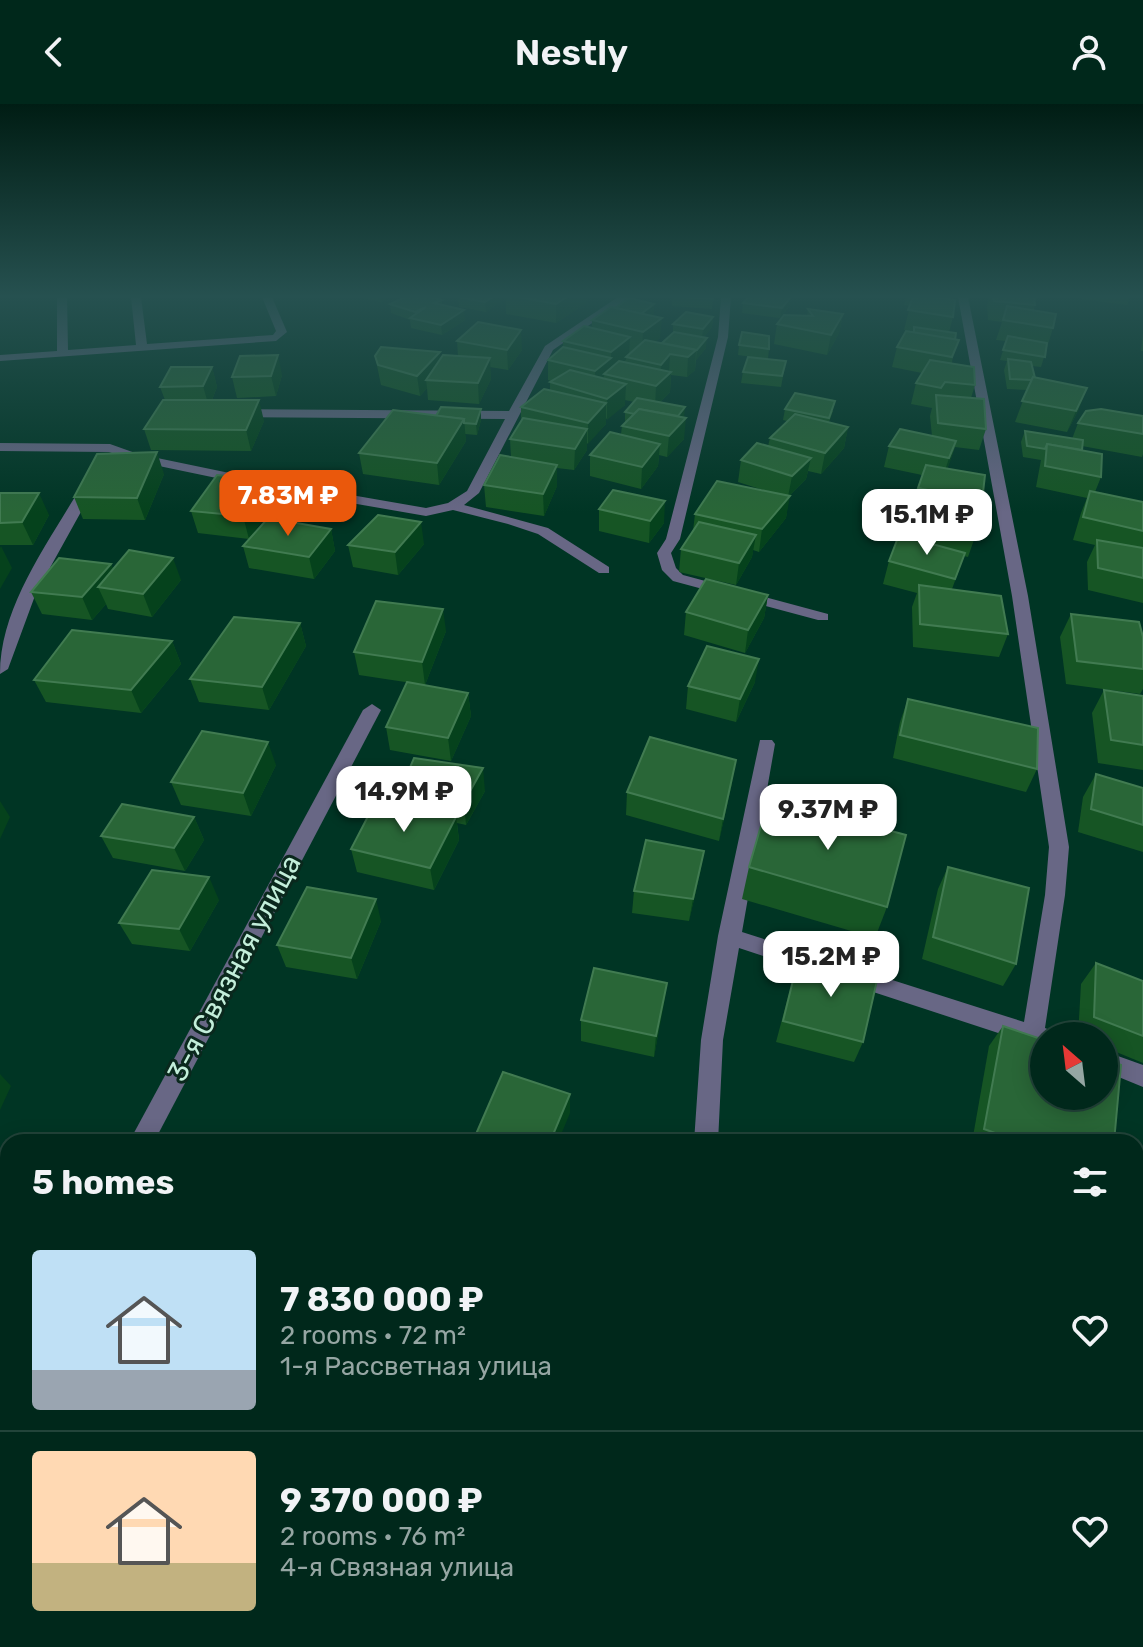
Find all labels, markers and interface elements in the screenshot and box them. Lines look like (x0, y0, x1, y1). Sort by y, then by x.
icon: back (32, 30, 76, 74)
icon: person (1067, 30, 1111, 74)
text: Nestly (515, 31, 628, 74)
pin: 7.83M ₽ (214, 470, 362, 538)
text: 7.83M ₽ (237, 480, 339, 511)
pin: 15.1M ₽ (853, 489, 1001, 557)
text: 15.1M ₽ (880, 499, 974, 530)
pin: 14.9M ₽ (330, 766, 478, 834)
text: 14.9M ₽ (354, 776, 454, 807)
pin: 9.37M ₽ (754, 784, 902, 852)
text: 9.37M ₽ (778, 794, 878, 825)
street label: 3-я Связная улица (160, 849, 308, 1087)
pin: 15.2M ₽ (757, 931, 905, 999)
text: 15.2M ₽ (781, 941, 881, 972)
north arrow (1030, 1022, 1118, 1110)
map controls (1030, 1022, 1118, 1110)
icon: filters (1068, 1160, 1112, 1204)
text: 5 homes (32, 1162, 174, 1203)
text: 7 830 000 ₽ (280, 1279, 484, 1320)
icon: home (96, 1282, 192, 1378)
icon: heart (1068, 1308, 1112, 1352)
text: 2 rooms · 72 m² (280, 1320, 466, 1351)
text: 1-я Рассветная улица (280, 1351, 552, 1382)
text: 9 370 000 ₽ (280, 1480, 482, 1521)
icon: home (96, 1483, 192, 1579)
icon: heart (1068, 1509, 1112, 1553)
text: 2 rooms · 76 m² (280, 1521, 465, 1552)
text: 4-я Связная улица (280, 1552, 514, 1583)

